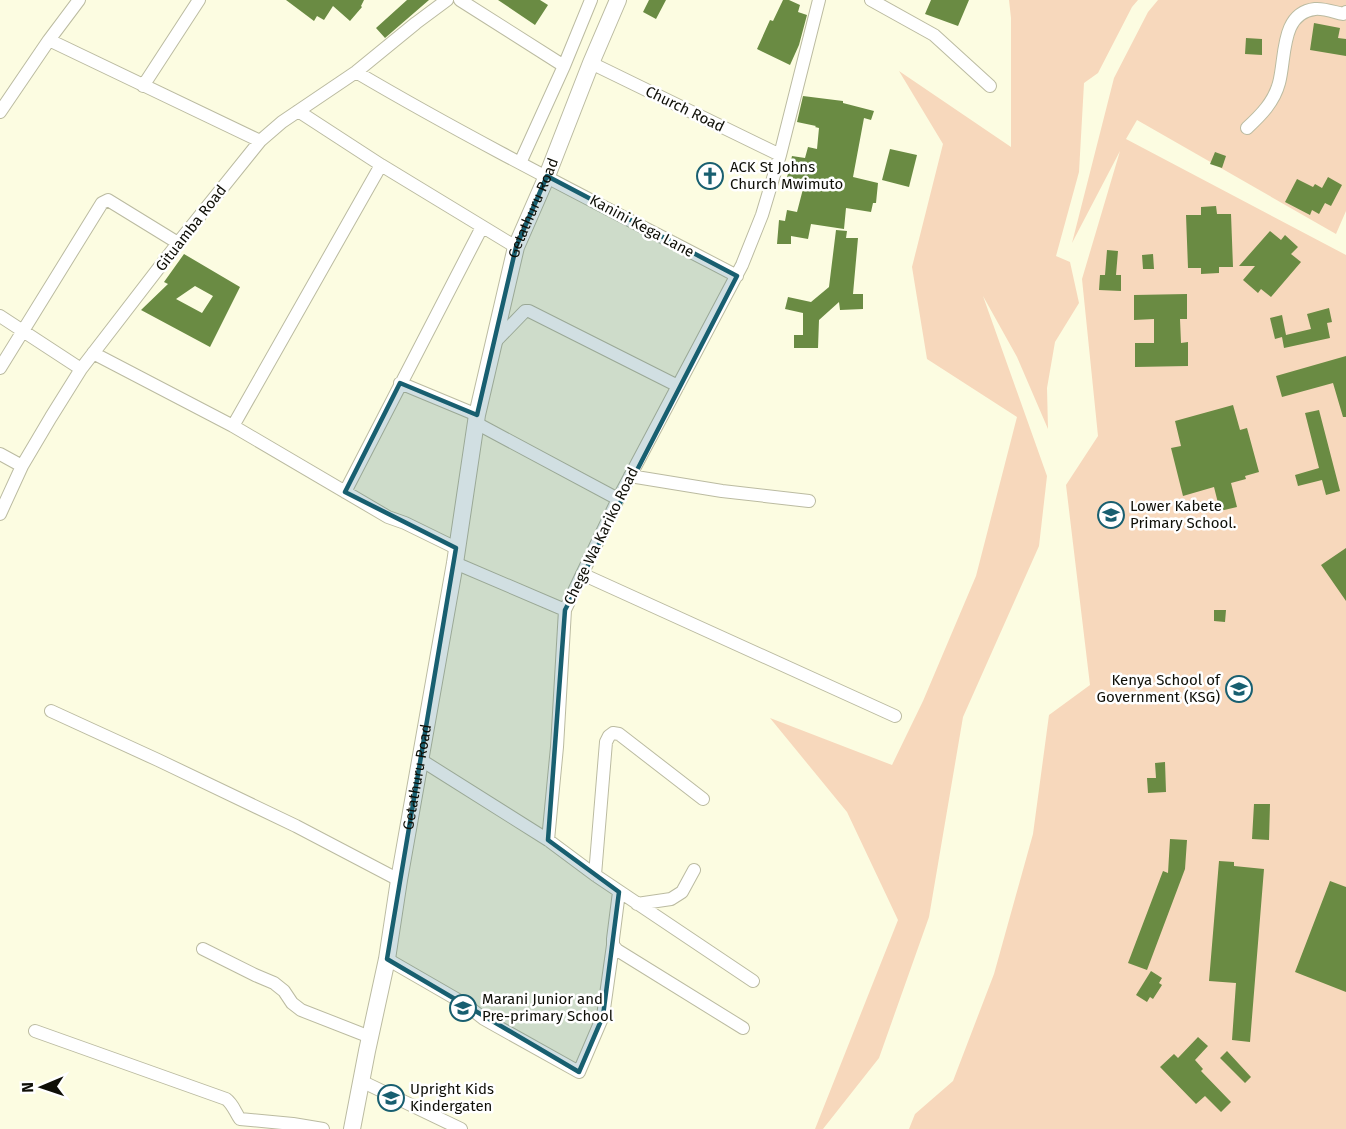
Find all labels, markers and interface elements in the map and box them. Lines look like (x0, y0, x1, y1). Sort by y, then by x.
street label: Church Road (643, 82, 727, 136)
street label: Getathuru Road (505, 155, 562, 260)
place label: ACK St Johns Church Mwimuto (730, 158, 843, 193)
church icon: ACK St Johns Church Mwimuto (695, 161, 725, 191)
street label: Gituamba Road (152, 181, 230, 275)
street label: Kanini Kega Lane (587, 191, 697, 261)
street label: Chege Wa Kariko Road (560, 464, 642, 608)
place label: Lower Kabete Primary School. (1130, 497, 1236, 532)
school or university icon: Lower Kabete Primary School. (1096, 500, 1126, 530)
place label: Kenya School of Government (KSG) (1097, 671, 1221, 706)
school or university icon: Kenya School of Government (KSG) (1224, 674, 1254, 704)
street label: Getathuru Road (399, 723, 435, 831)
place label: Marani Junior and Pre-primary School (482, 990, 614, 1025)
school or university icon: Marani Junior and Pre-primary School (448, 993, 478, 1023)
north arrow (12, 1057, 72, 1117)
place label: Upright Kids Kindergaten (410, 1080, 494, 1115)
text: N (18, 1082, 37, 1093)
school or university icon: Upright Kids Kindergaten (376, 1083, 406, 1113)

